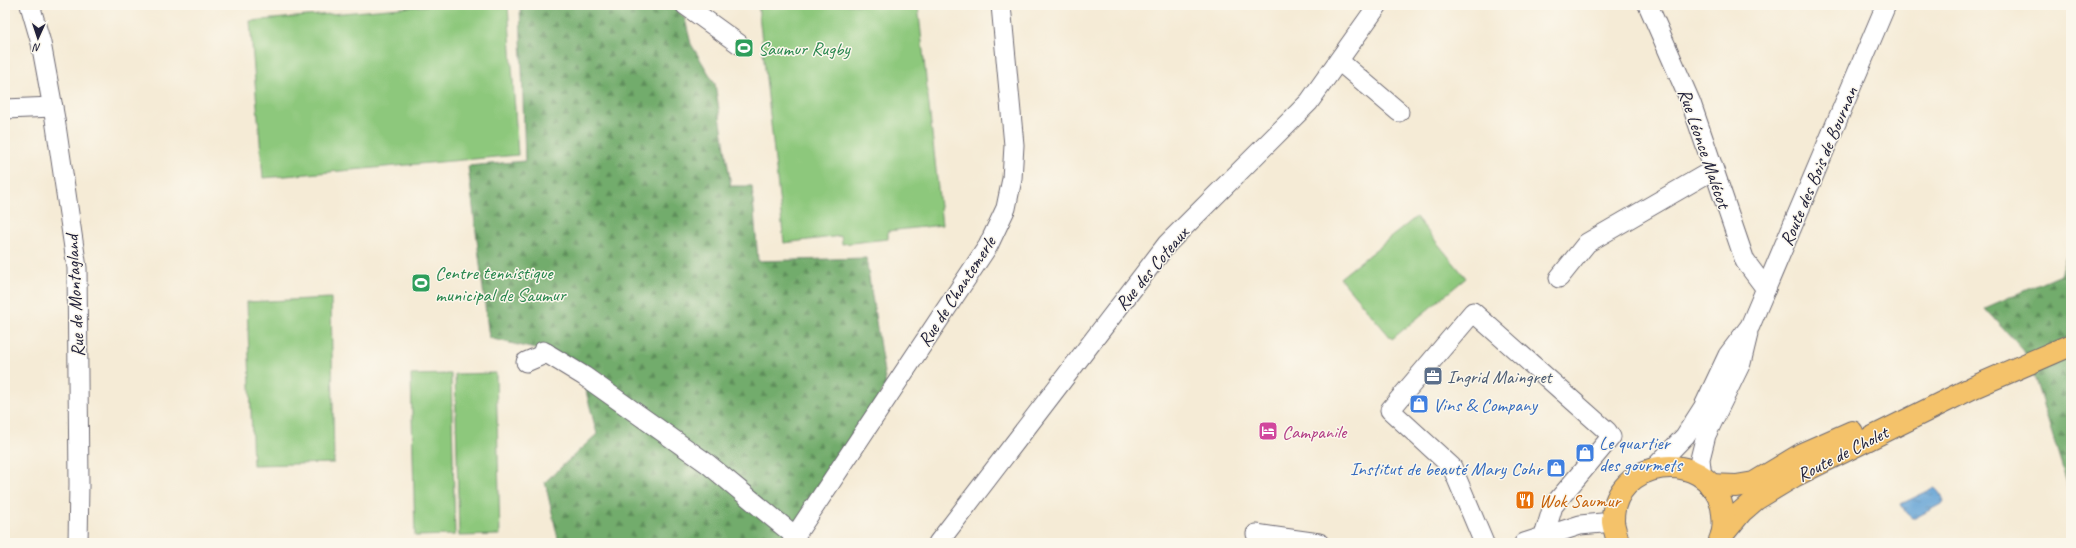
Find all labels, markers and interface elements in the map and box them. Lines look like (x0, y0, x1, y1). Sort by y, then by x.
north arrow (18, 18, 58, 58)
sports icon: Saumur Rugby (733, 37, 755, 59)
place label: Saumur Rugby (758, 37, 851, 61)
text: N (32, 41, 41, 55)
street label: Route des Bois de Bournan (1774, 83, 1864, 250)
street label: Rue Léonce Malécot (1672, 85, 1736, 213)
street label: Rue des Coteaux (1110, 221, 1195, 315)
street label: Rue de Chantemerle (912, 230, 1002, 351)
street label: Rue de Montagland (60, 231, 90, 358)
place label: Centre tennistique municipal de Saumur (435, 261, 567, 307)
sports icon: Centre tennistique municipal de Saumur (410, 272, 432, 294)
office icon: Ingrid Maingret (1422, 365, 1444, 387)
place label: Ingrid Maingret (1447, 365, 1553, 389)
shop icon: Vins & Company (1408, 393, 1430, 415)
place label: Vins & Company (1433, 393, 1538, 417)
hotel icon: Campanile (1257, 420, 1279, 442)
place label: Campanile (1282, 420, 1348, 444)
street label: Route de Cholet (1793, 420, 1894, 487)
place label: Le quartier des gourmets (1599, 431, 1684, 477)
shop icon: Le quartier des gourmets (1574, 442, 1596, 464)
place label: Institut de beauté Mary Cohr (1350, 457, 1544, 481)
shop icon: Institut de beauté Mary Cohr (1545, 457, 1567, 479)
restaurant icon: Wok Saumur (1514, 489, 1536, 511)
place label: Wok Saumur (1539, 489, 1622, 513)

